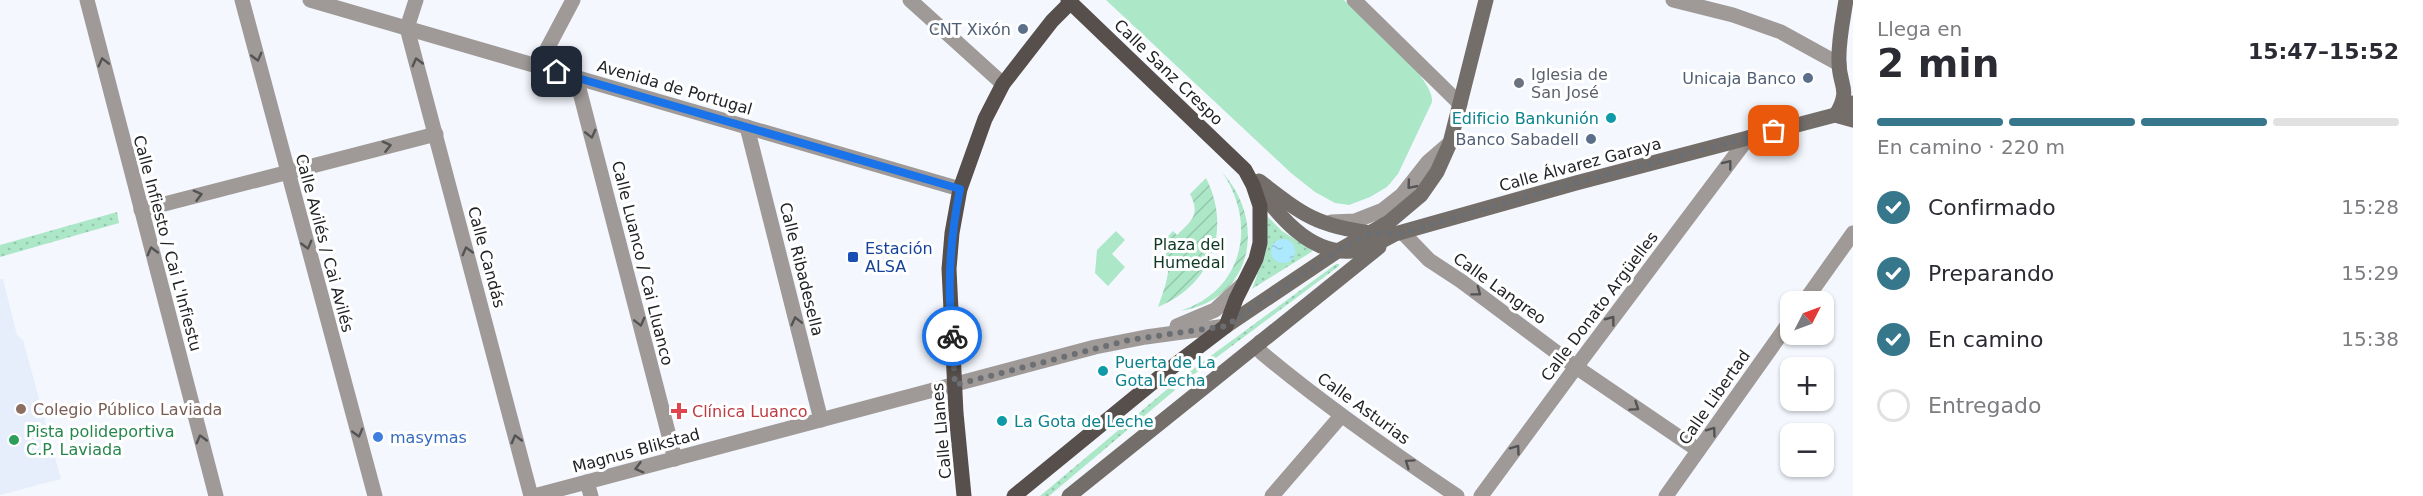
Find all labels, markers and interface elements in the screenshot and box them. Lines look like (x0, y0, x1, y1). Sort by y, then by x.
street label: Calle Sanz Crespo (1110, 16, 1227, 129)
text: Llega en (1877, 17, 1962, 41)
place label: CNT Xixón (929, 20, 1011, 39)
marker: CNT Xixón (1016, 22, 1030, 36)
text: 15:47–15:52 (2248, 39, 2399, 64)
text: 2 min (1877, 41, 1999, 86)
pin (531, 46, 582, 97)
one-way arrow (249, 51, 262, 61)
icon: home (540, 55, 573, 88)
street label: Avenida de Portugal (595, 56, 755, 119)
one-way arrow (97, 57, 110, 67)
one-way arrow (411, 58, 424, 68)
place label: Iglesia de San José (1531, 65, 1608, 102)
place label: Unicaja Banco (1682, 69, 1796, 88)
marker: Unicaja Banco (1801, 71, 1815, 85)
marker: Iglesia de San José (1512, 76, 1526, 90)
pin (1748, 105, 1799, 156)
place label: Edificio Bankunión (1452, 109, 1599, 128)
marker: Edificio Bankunión (1604, 111, 1618, 125)
icon: bag (1757, 114, 1790, 147)
one-way arrow (584, 128, 597, 138)
place label: Banco Sabadell (1456, 130, 1579, 149)
marker: Banco Sabadell (1584, 132, 1598, 146)
street label: Calle Infiesto / Cai L'Infiestu (129, 133, 206, 353)
street label: Calle Álvarez Garaya (1497, 134, 1663, 195)
text: En camino · 220 m (1877, 135, 2065, 159)
one-way arrow (381, 141, 391, 154)
street label: Calle Avilés / Cai Avilés (292, 152, 358, 334)
street label: Calle Luanco / Cai Lluanco (608, 159, 677, 367)
one-way arrow (1721, 160, 1732, 171)
one-way arrow (1407, 178, 1418, 189)
one-way arrow (193, 189, 203, 202)
icon: check (1877, 191, 1910, 224)
text: Confirmado (1928, 195, 2056, 220)
text: 15:28 (2341, 195, 2399, 219)
street label: Calle Ribadesella (776, 200, 827, 338)
street label: Calle Candás (464, 204, 509, 310)
street label: Calle Donato Argüelles (1537, 228, 1662, 385)
park label: Plaza del Humedal (1153, 235, 1225, 272)
place label: Estación ALSA (865, 239, 933, 276)
one-way arrow (300, 240, 313, 250)
one-way arrow (146, 246, 159, 256)
one-way arrow (461, 246, 474, 256)
street label: Calle Langreo (1450, 248, 1550, 328)
marker: Estación ALSA (846, 250, 860, 264)
icon: check (1877, 257, 1910, 290)
text: Preparando (1928, 261, 2054, 286)
text: 15:29 (2341, 261, 2399, 285)
one-way arrow (1471, 285, 1482, 296)
north arrow (1780, 291, 1834, 345)
map controls (1780, 291, 1834, 477)
courier (922, 306, 982, 366)
one-way arrow (791, 316, 804, 326)
one-way arrow (1604, 316, 1615, 327)
one-way arrow (632, 317, 645, 327)
icon: bike (936, 320, 969, 353)
icon: check (1877, 323, 1910, 356)
text: En camino (1928, 327, 2043, 352)
text: 15:38 (2341, 327, 2399, 351)
street label: Calle Libertad (1675, 346, 1754, 448)
place label: Puerta de La Gota Lecha (1115, 353, 1216, 390)
button: + (1780, 357, 1834, 411)
marker: Puerta de La Gota Lecha (1096, 364, 1110, 378)
street label: Calle Asturias (1314, 368, 1414, 448)
street label: Calle Llanes (928, 382, 955, 480)
text: Entregado (1928, 393, 2041, 418)
place label: Colegio Público Laviada (33, 400, 222, 419)
one-way arrow (1628, 400, 1639, 411)
marker: Colegio Público Laviada (14, 402, 28, 416)
marker: Clínica Luanco (670, 402, 688, 420)
place label: Clínica Luanco (692, 402, 808, 421)
place label: La Gota de Leche (1014, 412, 1154, 431)
marker: La Gota de Leche (995, 414, 1009, 428)
place label: Pista polideportiva C.P. Laviada (26, 422, 175, 459)
button: − (1780, 423, 1834, 477)
street label: Magnus Blikstad (570, 424, 702, 477)
one-way arrow (1705, 426, 1716, 437)
one-way arrow (351, 427, 363, 438)
place label: masymas (390, 428, 467, 447)
marker: masymas (371, 430, 385, 444)
marker: Pista polideportiva C.P. Laviada (7, 433, 21, 447)
one-way arrow (196, 435, 208, 445)
one-way arrow (511, 435, 524, 445)
one-way arrow (1509, 444, 1520, 455)
one-way arrow (1405, 459, 1416, 470)
one-way arrow (634, 461, 645, 473)

